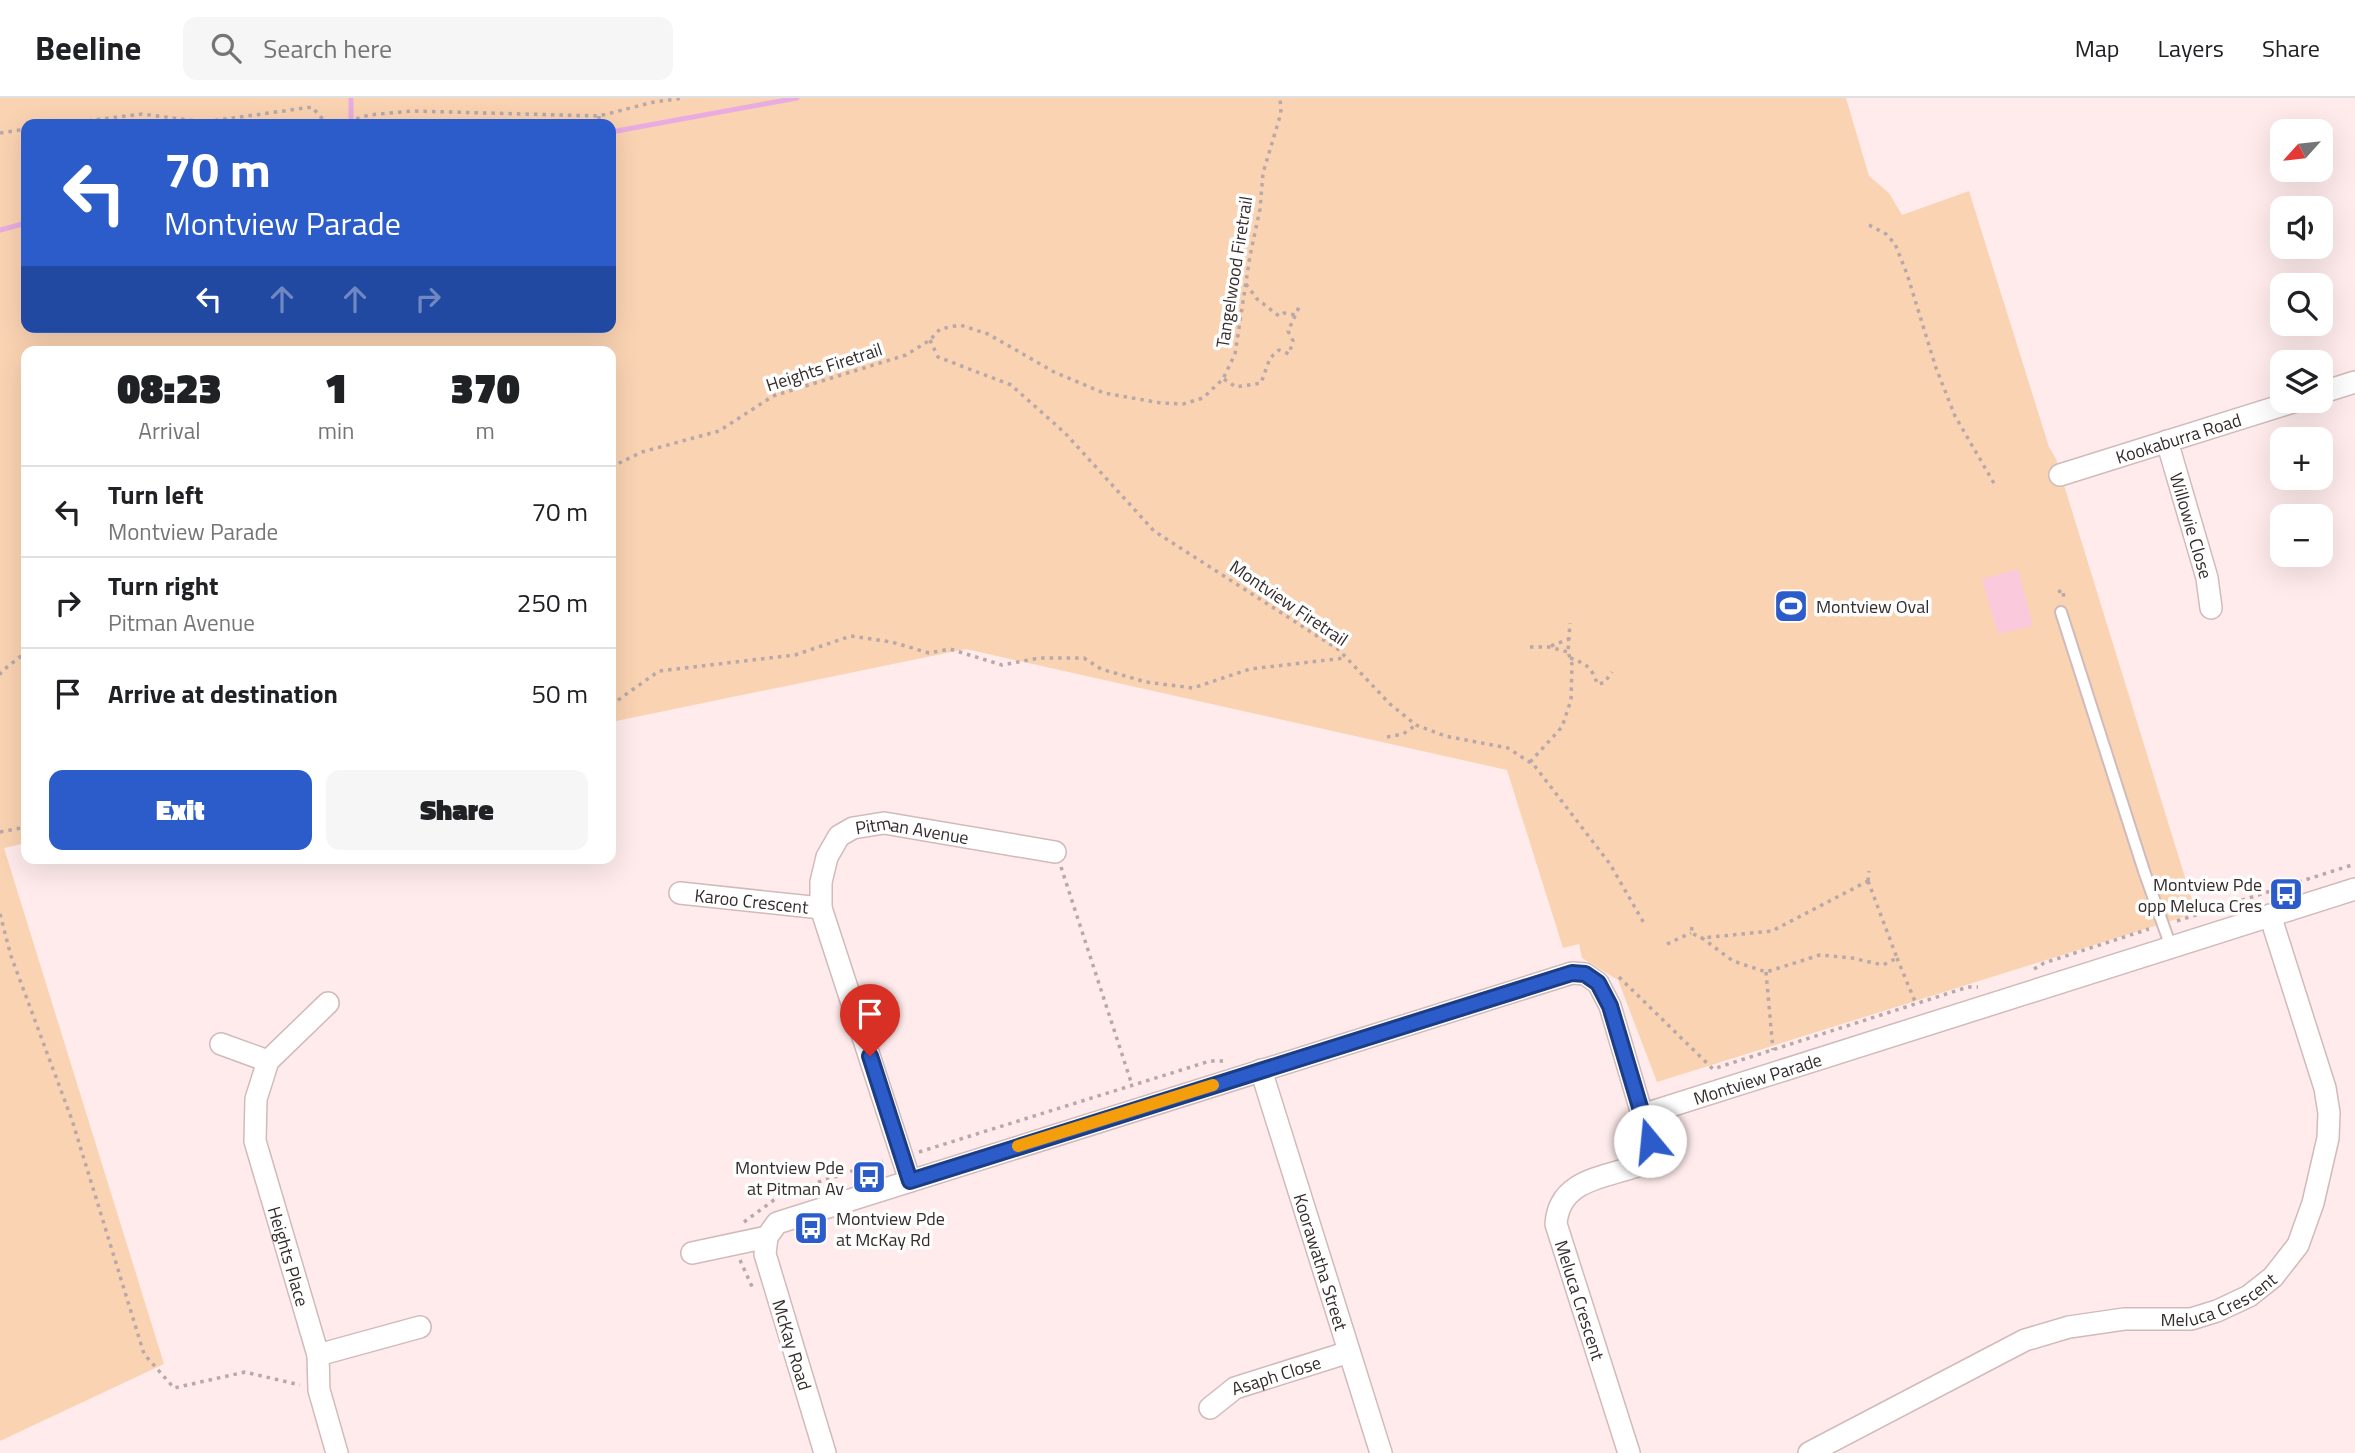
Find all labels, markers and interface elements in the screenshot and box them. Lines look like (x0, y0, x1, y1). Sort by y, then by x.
search box (183, 17, 673, 80)
text: Beeline (35, 23, 141, 73)
icon: search (207, 29, 245, 67)
text: Search here (263, 29, 392, 68)
text: Map (2075, 30, 2120, 66)
text: Layers (2158, 30, 2224, 66)
text: Share (2262, 30, 2320, 66)
north arrow (2270, 119, 2333, 182)
map controls (2270, 119, 2333, 567)
text: 70 m (164, 131, 271, 206)
icon: left (49, 147, 140, 238)
street label: Tangelwood Firetrail (1209, 194, 1259, 350)
button: sound (2270, 196, 2333, 259)
text: Montview Parade (164, 199, 401, 247)
button: search (2270, 273, 2333, 336)
icon: left (190, 280, 228, 318)
icon: ahead (263, 280, 301, 318)
icon: ahead (336, 280, 374, 318)
icon: right (409, 280, 447, 318)
street label: Heights Firetrail (762, 336, 886, 398)
button: layers (2270, 350, 2333, 413)
text: 08:23 (117, 355, 222, 419)
text: 1 (325, 355, 348, 419)
text: 370 (451, 355, 520, 419)
street label: Kookaburra Road (2112, 406, 2244, 470)
text: Arrival (138, 413, 201, 448)
text: min (318, 413, 354, 448)
text: m (476, 413, 495, 448)
button: + (2270, 427, 2333, 490)
street label: Willowie Close (2163, 469, 2220, 582)
text: Turn left (108, 475, 203, 514)
text: 70 m (531, 492, 588, 531)
icon: left (49, 493, 87, 531)
button: − (2270, 504, 2333, 567)
text: Montview Parade (108, 514, 278, 549)
street label: Montview Firetrail (1224, 553, 1354, 653)
text: Turn right (108, 566, 219, 605)
text: 250 m (517, 583, 588, 622)
icon: right (49, 584, 87, 622)
sports icon: Montview Oval (1772, 587, 1810, 625)
place label: Montview Oval (1816, 593, 1929, 620)
text: Pitman Avenue (108, 605, 255, 640)
text: Arrive at destination (108, 674, 338, 713)
text: 50 m (531, 674, 588, 713)
icon: arrive (49, 675, 87, 713)
button: Exit (49, 770, 312, 850)
button: Share (326, 770, 588, 850)
street label: Pitman Avenue (853, 809, 971, 851)
place label: Montview Pde opp Meluca Cres (2138, 871, 2262, 919)
bus stop icon: Montview Pde opp Meluca Cres (2267, 875, 2305, 913)
street label: Karoo Crescent (693, 881, 811, 920)
pin (840, 984, 900, 1056)
icon: arrive (851, 995, 889, 1033)
street label: Montview Parade (1690, 1045, 1825, 1111)
position arrow (1613, 1104, 1687, 1178)
place label: Montview Pde at Pitman Av (735, 1154, 844, 1202)
bus stop icon: Montview Pde at Pitman Av (850, 1158, 888, 1196)
street label: Koorawatha Street (1287, 1190, 1355, 1334)
street label: Heights Place (261, 1203, 316, 1310)
place label: Montview Pde at McKay Rd (836, 1205, 945, 1253)
bus stop icon: Montview Pde at McKay Rd (792, 1209, 830, 1247)
street label: Meluca Crescent (1548, 1236, 1612, 1364)
street label: Meluca Crescent (2160, 1265, 2283, 1333)
street label: McKay Road (765, 1296, 819, 1394)
street label: Asaph Close (1228, 1348, 1324, 1402)

